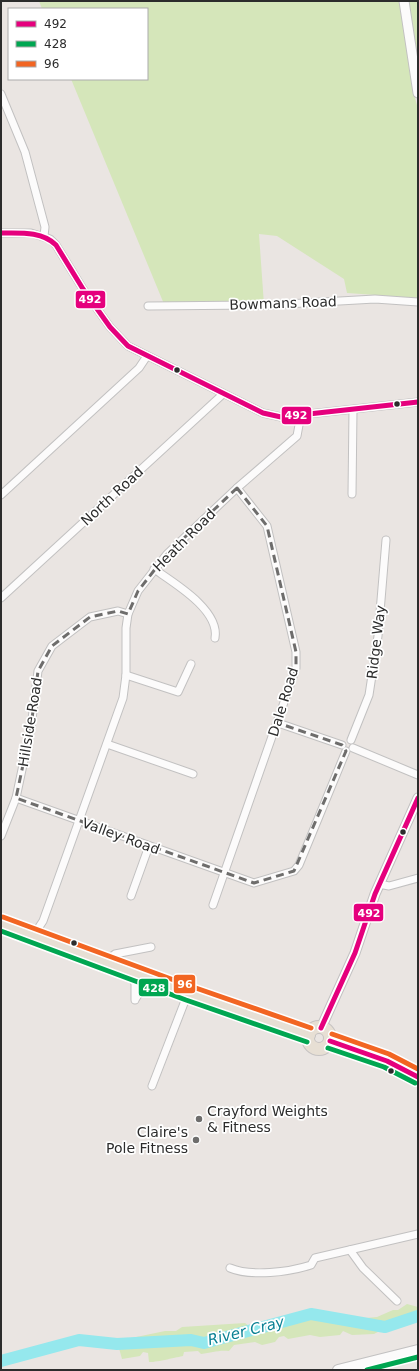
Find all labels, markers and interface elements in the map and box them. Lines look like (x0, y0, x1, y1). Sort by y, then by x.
legend (8, 8, 148, 80)
text: 492 (44, 17, 67, 31)
text: 428 (44, 37, 67, 51)
text: 96 (44, 57, 59, 71)
line badge: 492 (75, 290, 106, 309)
text: 492 (79, 293, 101, 306)
street label: Bowmans Road (229, 293, 337, 313)
unlabelled marker (172, 365, 182, 375)
unlabelled marker (392, 399, 402, 409)
line badge: 492 (281, 406, 312, 425)
text: 492 (285, 409, 307, 422)
street label: North Road (78, 463, 146, 529)
street label: Heath Road (149, 505, 219, 575)
street label: Ridge Way (364, 604, 388, 680)
street label: Dale Road (265, 665, 301, 739)
street label: Hillside Road (15, 676, 45, 768)
street label: Valley Road (80, 815, 162, 857)
unlabelled marker (398, 827, 408, 837)
line badge: 492 (353, 903, 384, 922)
text: 492 (358, 907, 380, 920)
unlabelled marker (69, 938, 79, 948)
line badge: 96 (173, 974, 196, 994)
line badge: 428 (138, 978, 169, 997)
text: 96 (177, 978, 193, 991)
text: 428 (143, 982, 165, 995)
unlabelled marker (386, 1066, 396, 1076)
place label: Crayford Weights & Fitness (207, 1103, 328, 1135)
marker: Crayford Weights & Fitness (194, 1114, 204, 1124)
place label: Claire's Pole Fitness (106, 1124, 188, 1156)
marker: Claire's Pole Fitness (191, 1135, 201, 1145)
water label: River Cray (206, 1313, 287, 1349)

